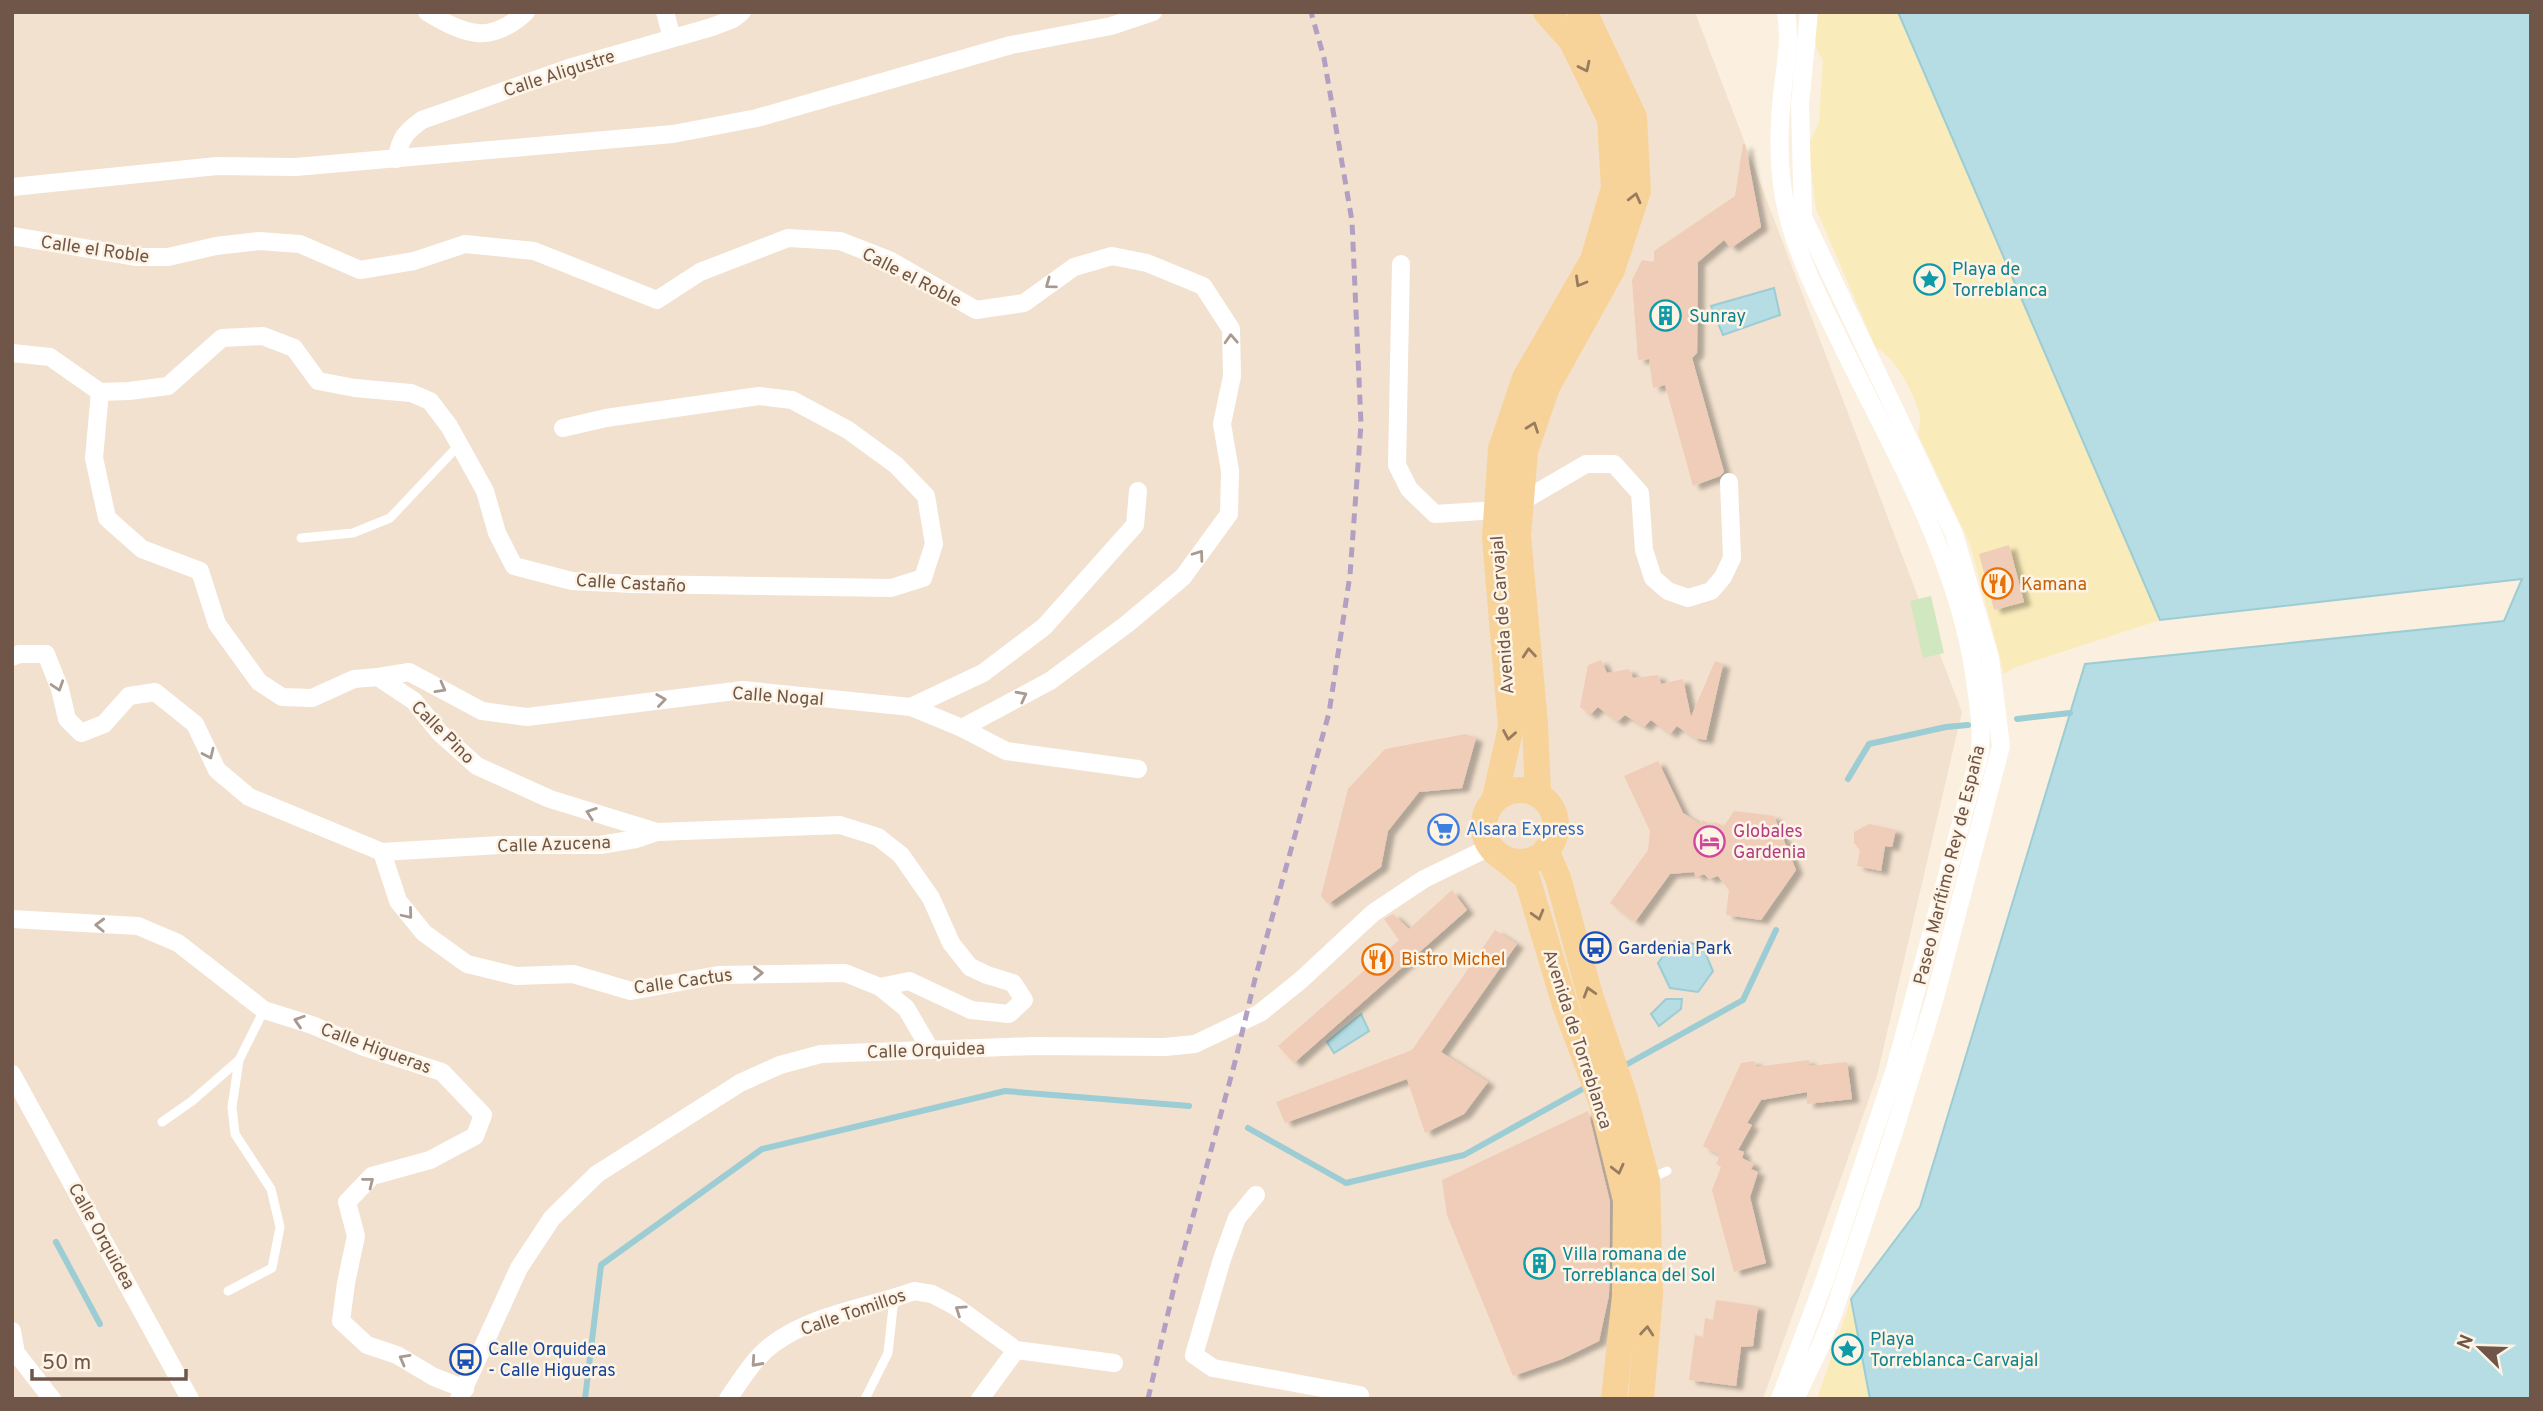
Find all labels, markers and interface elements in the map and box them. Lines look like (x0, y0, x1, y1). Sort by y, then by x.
street label: Calle Aligustre (501, 46, 618, 103)
one-way arrow (1576, 60, 1590, 72)
one-way arrow (1627, 193, 1641, 205)
street label: Calle el Roble (39, 232, 150, 269)
street label: Calle el Roble (857, 243, 965, 313)
place label: Playa de Torreblanca (1952, 259, 2047, 303)
place icon: Playa de Torreblanca (1912, 262, 1946, 296)
one-way arrow (1575, 275, 1588, 288)
one-way arrow (1045, 276, 1058, 288)
building icon: Sunray (1649, 299, 1683, 333)
place label: Sunray (1689, 306, 1746, 329)
one-way arrow (1224, 333, 1239, 344)
one-way arrow (1525, 422, 1539, 434)
street label: Avenida de Carvajal (1486, 535, 1521, 695)
one-way arrow (1191, 550, 1203, 563)
restaurant icon: Kamana (1981, 567, 2015, 601)
street label: Calle Castaño (575, 570, 687, 599)
place label: Kamana (2021, 574, 2087, 597)
one-way arrow (1521, 647, 1536, 658)
one-way arrow (50, 679, 64, 691)
one-way arrow (434, 680, 447, 693)
street label: Calle Nogal (731, 683, 825, 712)
one-way arrow (1015, 691, 1028, 704)
one-way arrow (655, 692, 667, 707)
street label: Calle Pino (405, 696, 479, 770)
one-way arrow (1502, 729, 1517, 741)
street label: Paseo Marítimo Rey de España (1910, 743, 1991, 988)
one-way arrow (201, 747, 215, 759)
one-way arrow (586, 807, 598, 821)
supermarket icon: Alsara Express (1426, 812, 1460, 846)
place label: Alsara Express (1466, 819, 1584, 842)
place label: Globales Gardenia (1733, 821, 1806, 865)
hotel icon: Globales Gardenia (1693, 824, 1727, 858)
street label: Calle Azucena (497, 832, 611, 859)
one-way arrow (400, 905, 412, 918)
one-way arrow (1529, 909, 1544, 921)
one-way arrow (94, 917, 105, 932)
bus stop icon: Gardenia Park (1578, 931, 1612, 965)
place label: Gardenia Park (1618, 938, 1732, 961)
restaurant icon: Bistro Michel (1361, 942, 1395, 976)
street label: Avenida de Torreblanca (1537, 947, 1616, 1132)
place label: Bistro Michel (1401, 949, 1505, 972)
street label: Calle Cactus (632, 964, 734, 1001)
one-way arrow (753, 966, 764, 981)
one-way arrow (1583, 986, 1597, 998)
one-way arrow (294, 1015, 306, 1029)
street label: Calle Higueras (317, 1019, 434, 1080)
street label: Calle Orquidea (867, 1038, 986, 1065)
one-way arrow (1610, 1163, 1624, 1175)
one-way arrow (361, 1177, 373, 1190)
street label: Calle Orquidea (62, 1179, 139, 1294)
place label: Villa romana de Torreblanca del Sol (1562, 1244, 1715, 1288)
building icon: Villa romana de Torreblanca del Sol (1522, 1247, 1556, 1281)
street label: Calle Tomillos (798, 1285, 909, 1342)
one-way arrow (955, 1305, 968, 1318)
north arrow (2445, 1313, 2515, 1383)
one-way arrow (1639, 1325, 1654, 1336)
place label: Playa Torreblanca-Carvajal (1870, 1329, 2039, 1373)
text: N (2452, 1331, 2480, 1353)
place icon: Playa Torreblanca-Carvajal (1830, 1332, 1864, 1366)
scale bar (32, 1338, 186, 1382)
place label: Calle Orquidea - Calle Higueras (488, 1339, 616, 1383)
bus stop icon: Calle Orquidea - Calle Higueras (448, 1342, 482, 1376)
text: 50 m (42, 1350, 91, 1377)
one-way arrow (398, 1354, 411, 1367)
one-way arrow (751, 1354, 764, 1367)

